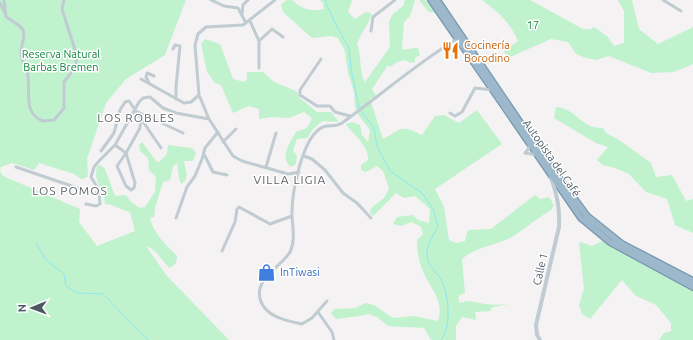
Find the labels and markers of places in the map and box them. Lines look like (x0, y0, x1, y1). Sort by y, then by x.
place label: Cocinería Borodino (464, 39, 510, 64)
restaurant icon: Cocinería Borodino (441, 41, 461, 61)
shop icon: InTiwasi (257, 262, 277, 282)
place label: InTiwasi (280, 266, 320, 278)

